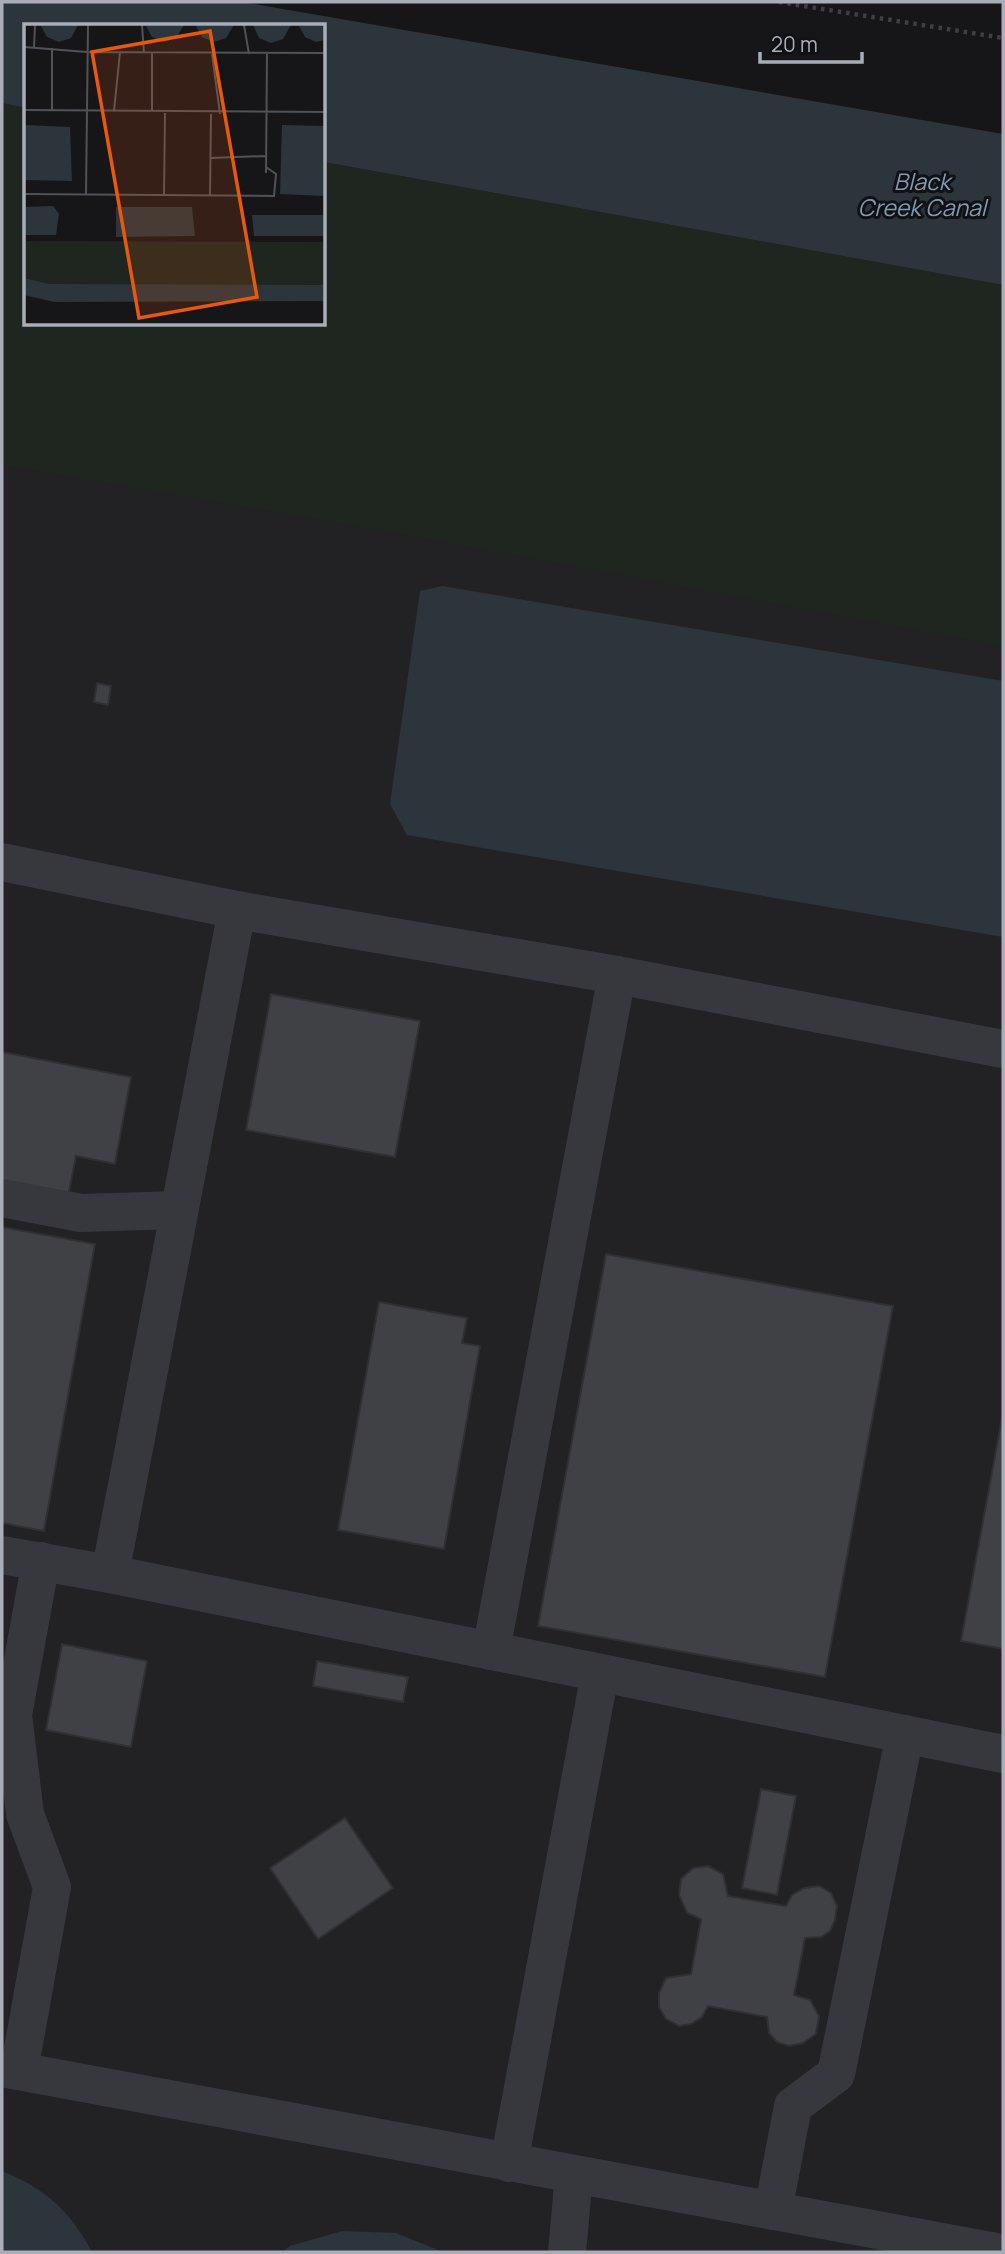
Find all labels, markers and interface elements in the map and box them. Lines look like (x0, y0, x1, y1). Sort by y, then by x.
scale bar (760, 21, 862, 65)
inset map (24, 24, 326, 326)
text: 20 m (771, 30, 818, 58)
water label: Black Creek Canal (858, 165, 989, 223)

